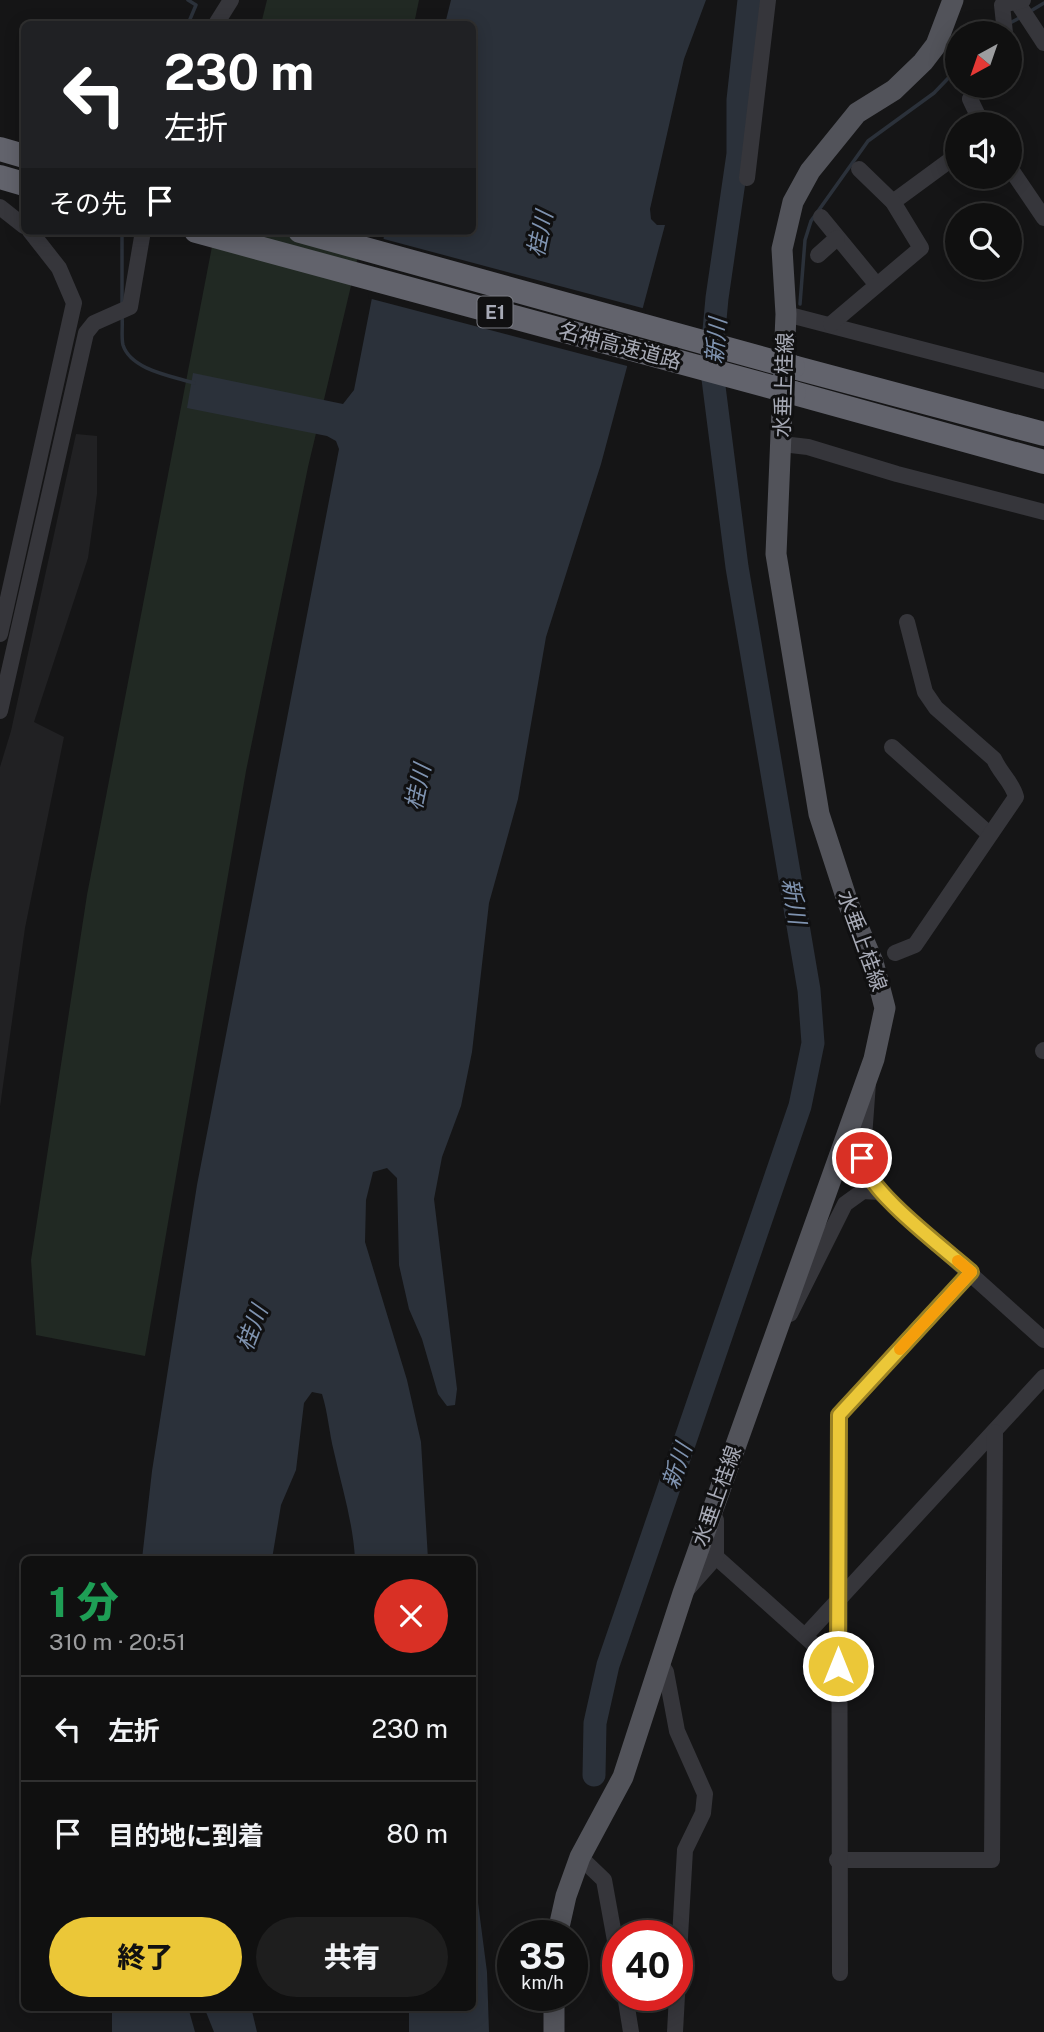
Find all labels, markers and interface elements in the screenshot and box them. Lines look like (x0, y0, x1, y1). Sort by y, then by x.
north arrow (945, 21, 1022, 98)
map controls (945, 21, 1022, 280)
text: 230 m (164, 43, 314, 101)
icon: left (49, 49, 140, 140)
text: 左折 (164, 109, 228, 146)
button: sound (945, 112, 1022, 189)
icon: arrive (141, 182, 179, 220)
text: その先 (49, 188, 127, 219)
button: search (945, 203, 1022, 280)
water label: 桂川 (522, 206, 558, 259)
road number: E1 (477, 296, 512, 328)
water label: 新川 (700, 314, 731, 365)
street label: 名神高速道路 (556, 317, 684, 374)
street label: 水垂上桂線 (769, 332, 798, 438)
water label: 桂川 (400, 759, 436, 812)
water label: 新川 (777, 876, 812, 929)
street label: 水垂上桂線 (833, 887, 892, 994)
pin (832, 1128, 892, 1188)
icon: arrive (843, 1139, 881, 1177)
water label: 桂川 (231, 1299, 273, 1354)
water label: 新川 (656, 1437, 698, 1492)
street label: 水垂上桂線 (687, 1442, 746, 1549)
text: 1 分 (49, 1577, 119, 1626)
button: close (374, 1579, 448, 1653)
text: 310 m · 20:51 (49, 1628, 186, 1655)
position arrow (801, 1629, 875, 1703)
icon: left (49, 1710, 87, 1748)
text: 230 m (372, 1713, 448, 1744)
text: 左折 (108, 1715, 160, 1746)
icon: arrive (49, 1815, 87, 1853)
text: 80 m (387, 1818, 448, 1849)
text: 目的地に到着 (108, 1820, 264, 1851)
button: 終了 (49, 1917, 242, 1997)
button: 共有 (256, 1917, 448, 1997)
speed limit sign: 40 (602, 1920, 693, 2011)
text: 35 (519, 1936, 566, 1977)
text: km/h (521, 1972, 564, 1993)

